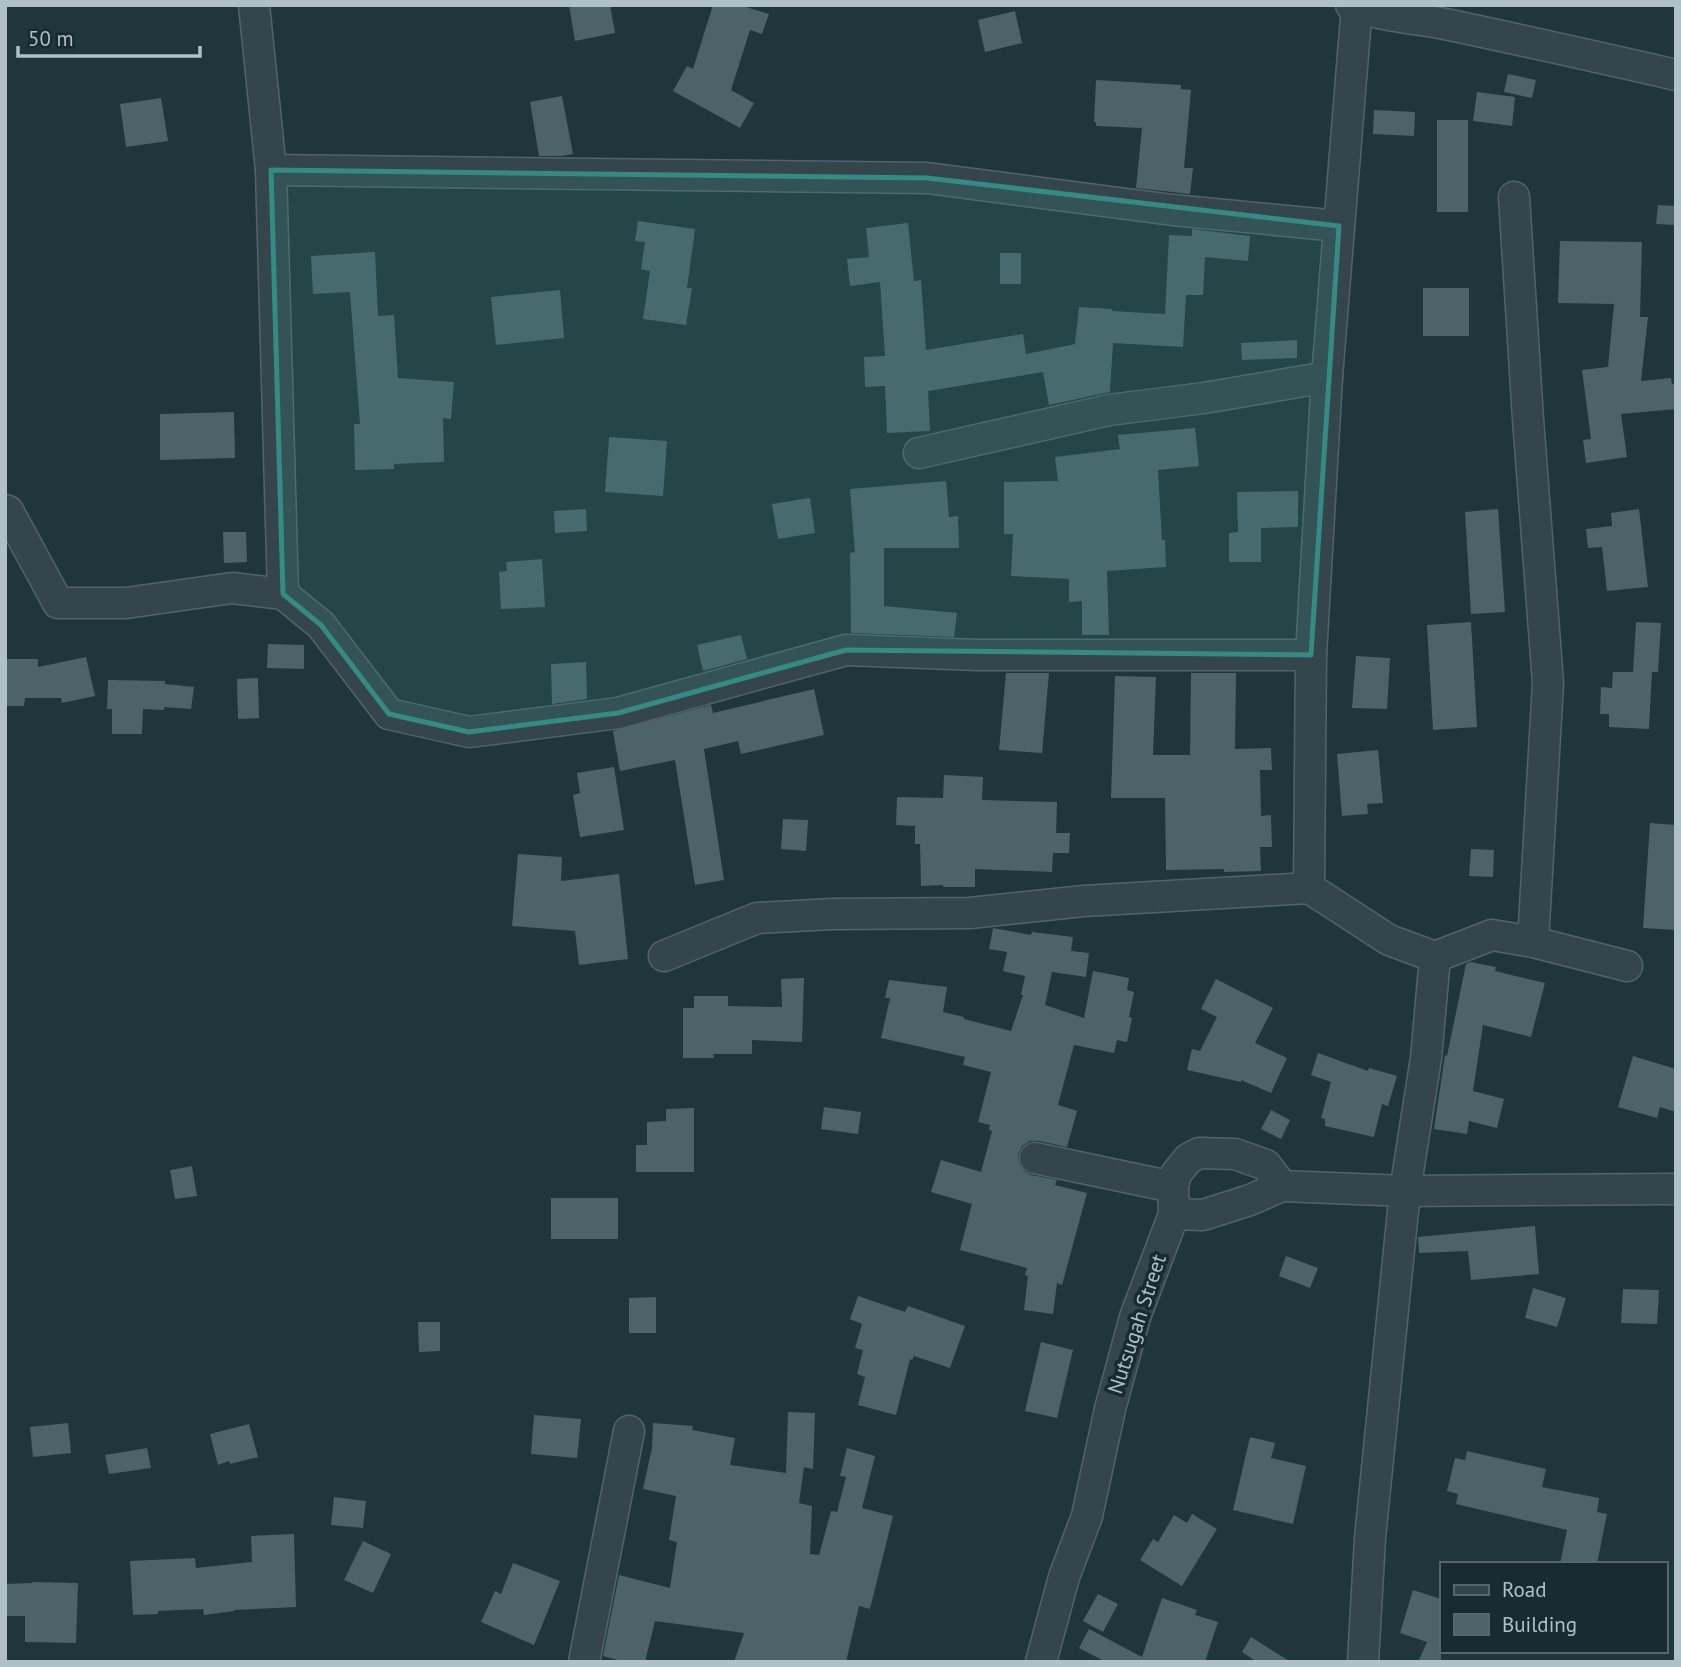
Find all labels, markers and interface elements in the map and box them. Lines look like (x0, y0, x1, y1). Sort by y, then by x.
scale bar (18, 14, 200, 58)
text: 50 m (28, 25, 74, 52)
street label: Nutsugah Street (1101, 1251, 1172, 1397)
legend (1440, 1562, 1667, 1653)
text: Road (1502, 1576, 1546, 1603)
text: Building (1502, 1611, 1577, 1638)

